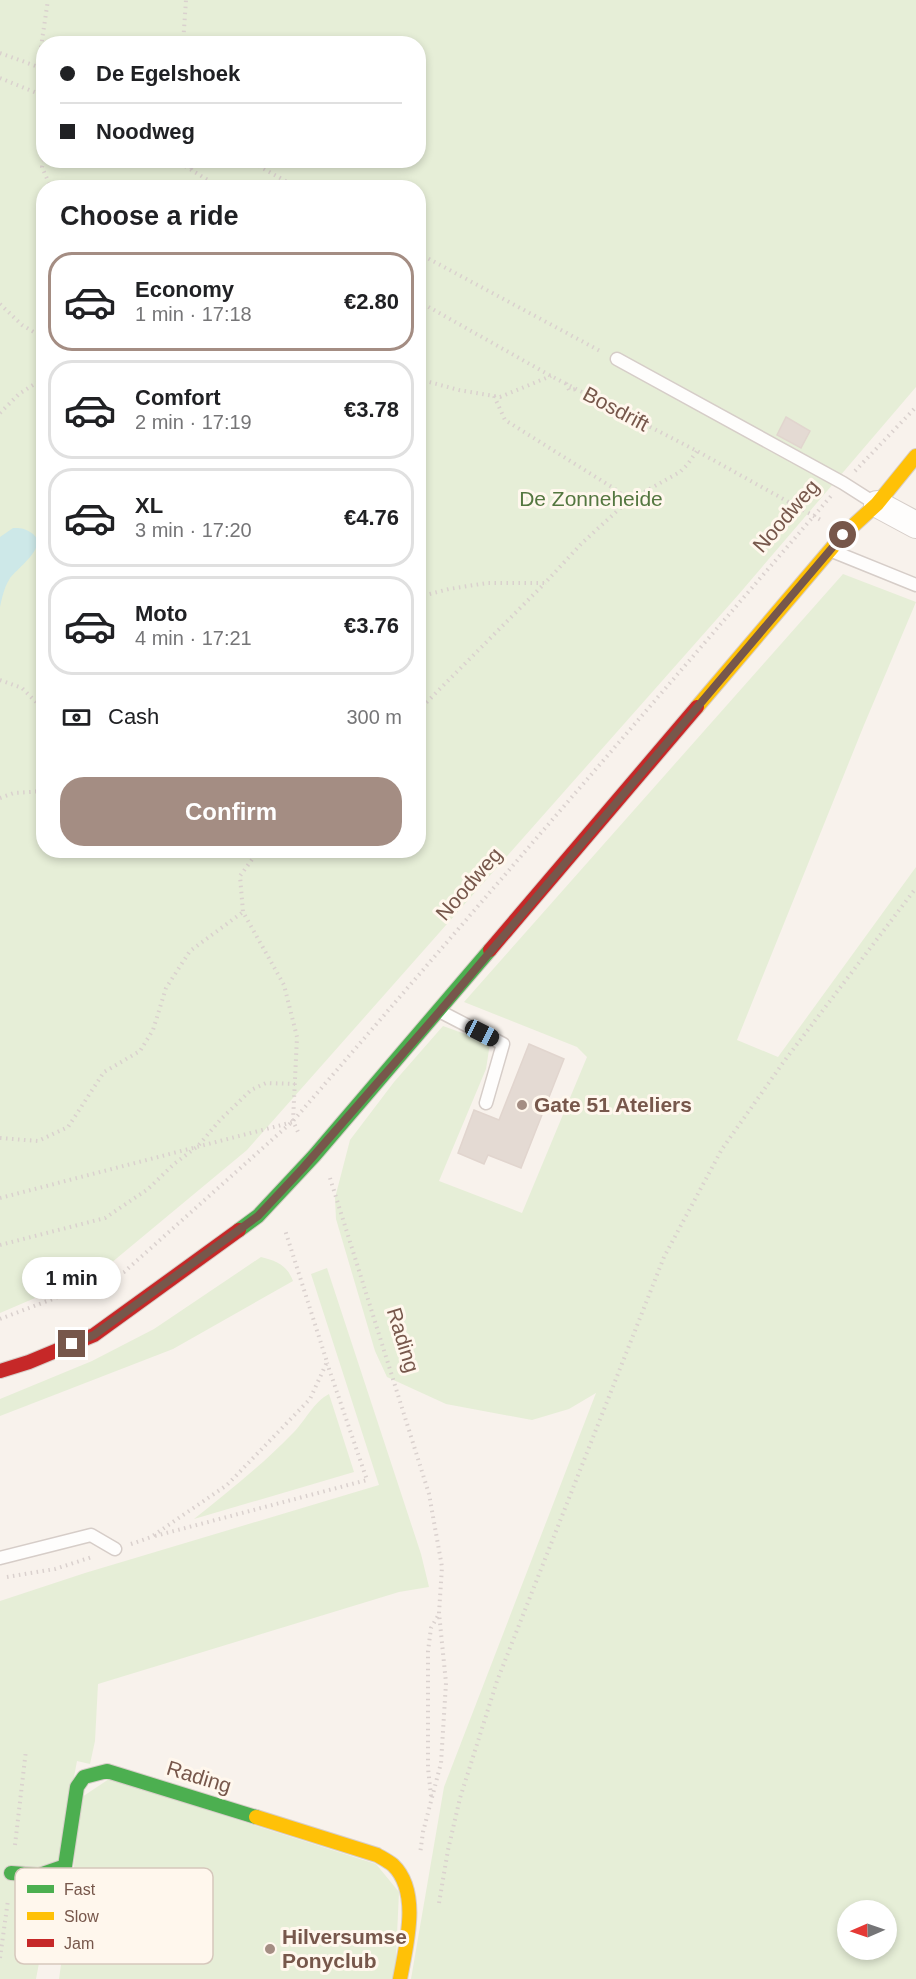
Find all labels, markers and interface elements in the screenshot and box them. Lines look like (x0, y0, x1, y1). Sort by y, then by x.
text: De Egelshoek (96, 61, 240, 86)
text: Noodweg (96, 119, 195, 144)
text: Choose a ride (60, 201, 239, 231)
icon: car (63, 275, 117, 329)
text: Economy (135, 277, 234, 302)
text: €2.80 (344, 289, 399, 314)
text: 1 min · 17:18 (135, 303, 252, 325)
street label: Bosdrift (579, 382, 653, 435)
icon: car (63, 383, 117, 437)
text: Comfort (135, 385, 221, 410)
text: €3.78 (344, 397, 399, 422)
text: 2 min · 17:19 (135, 411, 252, 433)
street label: Noodweg (748, 475, 823, 557)
park label: De Zonneheide (519, 487, 663, 510)
icon: car (63, 491, 117, 545)
text: XL (135, 493, 163, 518)
text: €4.76 (344, 505, 399, 530)
text: 3 min · 17:20 (135, 519, 252, 541)
route start (829, 521, 856, 548)
icon: car (63, 599, 117, 653)
text: Moto (135, 601, 188, 626)
text: €3.76 (344, 613, 399, 638)
text: 4 min · 17:21 (135, 627, 252, 649)
icon: cash (60, 701, 93, 734)
text: Cash (108, 704, 159, 729)
text: 300 m (346, 706, 402, 728)
button: Confirm (60, 777, 402, 846)
street label: Noodweg (431, 843, 506, 925)
car (462, 1017, 502, 1049)
place label: Gate 51 Ateliers (534, 1093, 692, 1116)
marker: Gate 51 Ateliers (515, 1098, 529, 1112)
callout: 1 min (22, 1257, 122, 1299)
text: 1 min (45, 1267, 98, 1289)
street label: Rading (383, 1305, 424, 1375)
route end (58, 1330, 85, 1357)
street label: Rading (164, 1756, 234, 1797)
legend (15, 1868, 213, 1964)
text: Fast (64, 1881, 96, 1898)
north arrow (837, 1900, 897, 1960)
map controls (837, 1900, 897, 1960)
text: Slow (64, 1908, 99, 1925)
place label: Hilversumse Ponyclub (282, 1925, 407, 1972)
text: Jam (64, 1935, 94, 1952)
marker: Hilversumse Ponyclub (263, 1942, 277, 1956)

